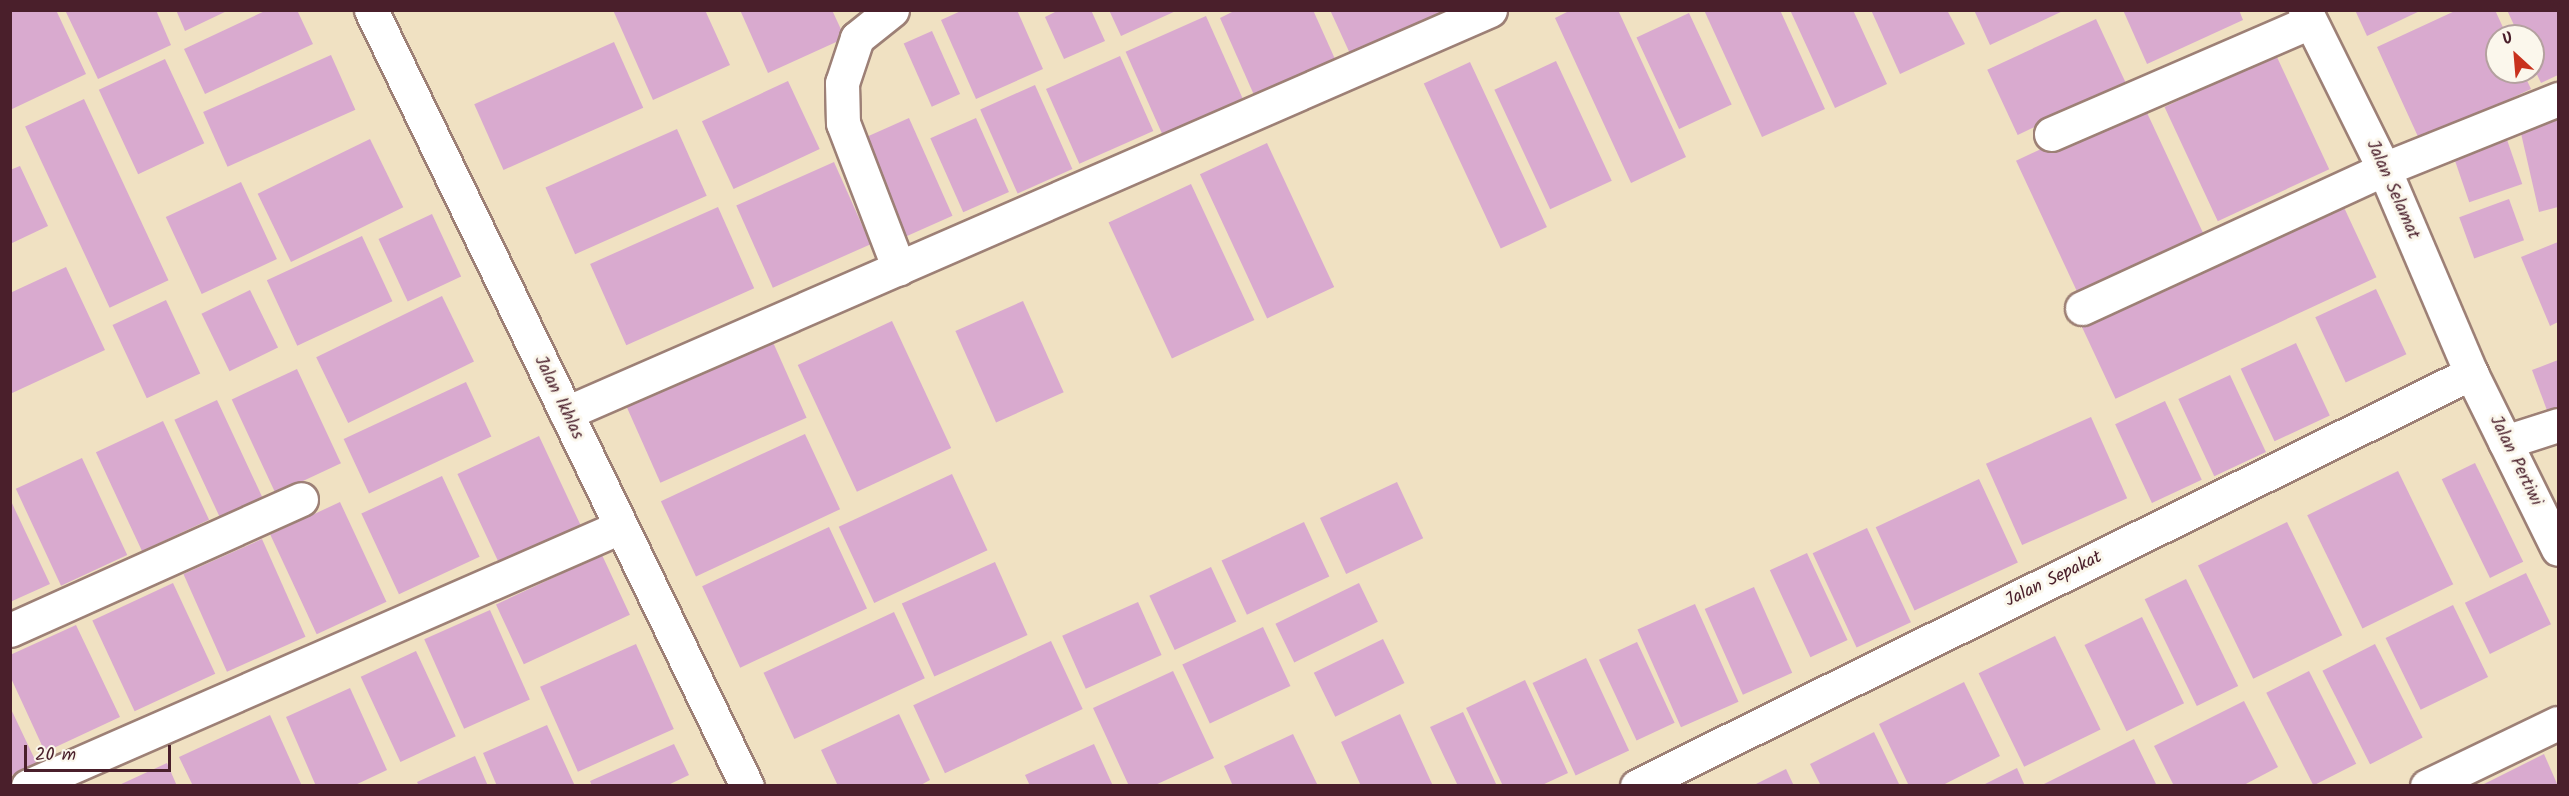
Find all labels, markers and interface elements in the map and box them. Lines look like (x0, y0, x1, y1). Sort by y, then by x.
north arrow (2485, 24, 2545, 84)
text: U (2498, 26, 2518, 52)
street label: Jalan Selamat (2360, 137, 2424, 243)
street label: Jalan Ikhlas (528, 352, 588, 444)
street label: Jalan Pertiwi (2484, 412, 2546, 510)
street label: Jalan Sepakat (2002, 547, 2106, 613)
scale bar (27, 733, 174, 771)
text: 20 m (35, 741, 76, 770)

